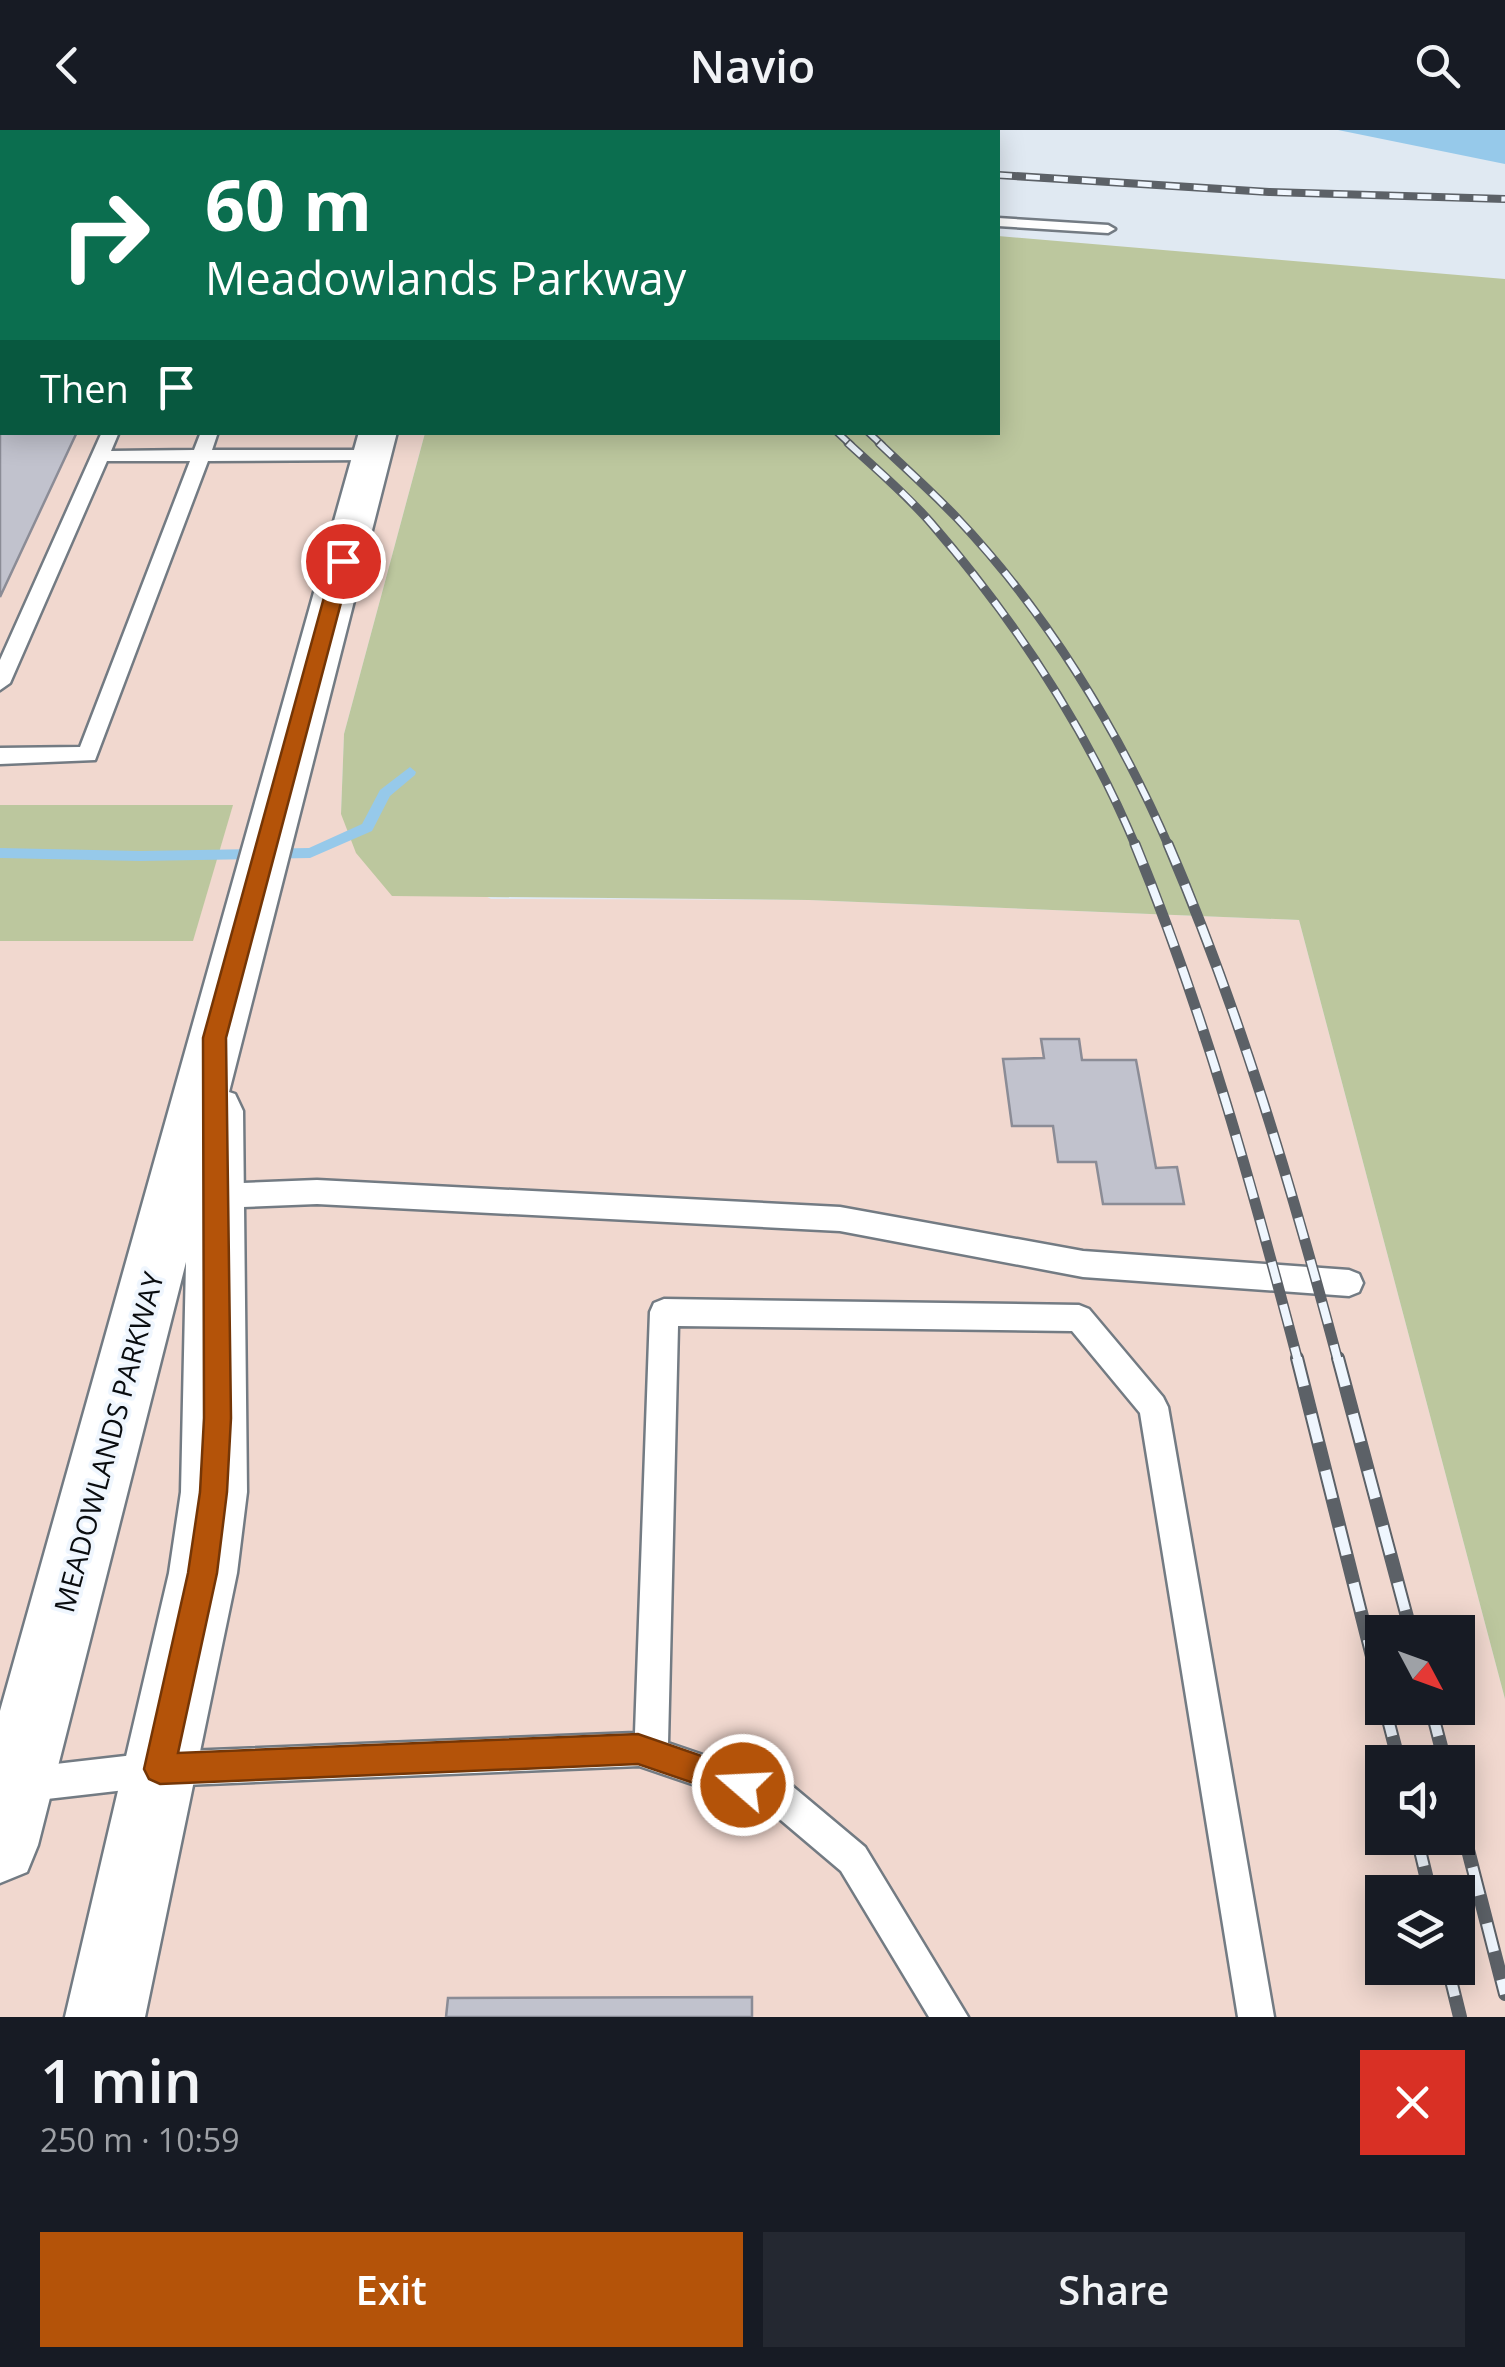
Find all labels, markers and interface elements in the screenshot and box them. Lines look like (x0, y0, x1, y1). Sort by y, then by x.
text: Navio (690, 35, 815, 96)
icon: back (40, 38, 95, 93)
icon: search (1410, 38, 1465, 93)
text: 60 m (205, 156, 372, 252)
icon: right (40, 170, 170, 300)
text: Meadowlands Parkway (205, 247, 686, 308)
icon: arrive (149, 360, 204, 415)
text: Then (40, 362, 129, 414)
pin (301, 519, 386, 604)
icon: arrive (316, 534, 371, 589)
street label: MEADOWLANDS PARKWAY (44, 1267, 172, 1616)
north arrow (1365, 1615, 1475, 1725)
map controls (1365, 1615, 1475, 1985)
position arrow (691, 1733, 795, 1837)
button: sound (1365, 1745, 1475, 1855)
button: layers (1365, 1875, 1475, 1985)
text: 1 min (40, 2039, 202, 2121)
button: close (1360, 2050, 1465, 2155)
text: 250 m · 10:59 (40, 2118, 239, 2161)
button: Exit (40, 2232, 743, 2347)
button: Share (763, 2232, 1465, 2347)

